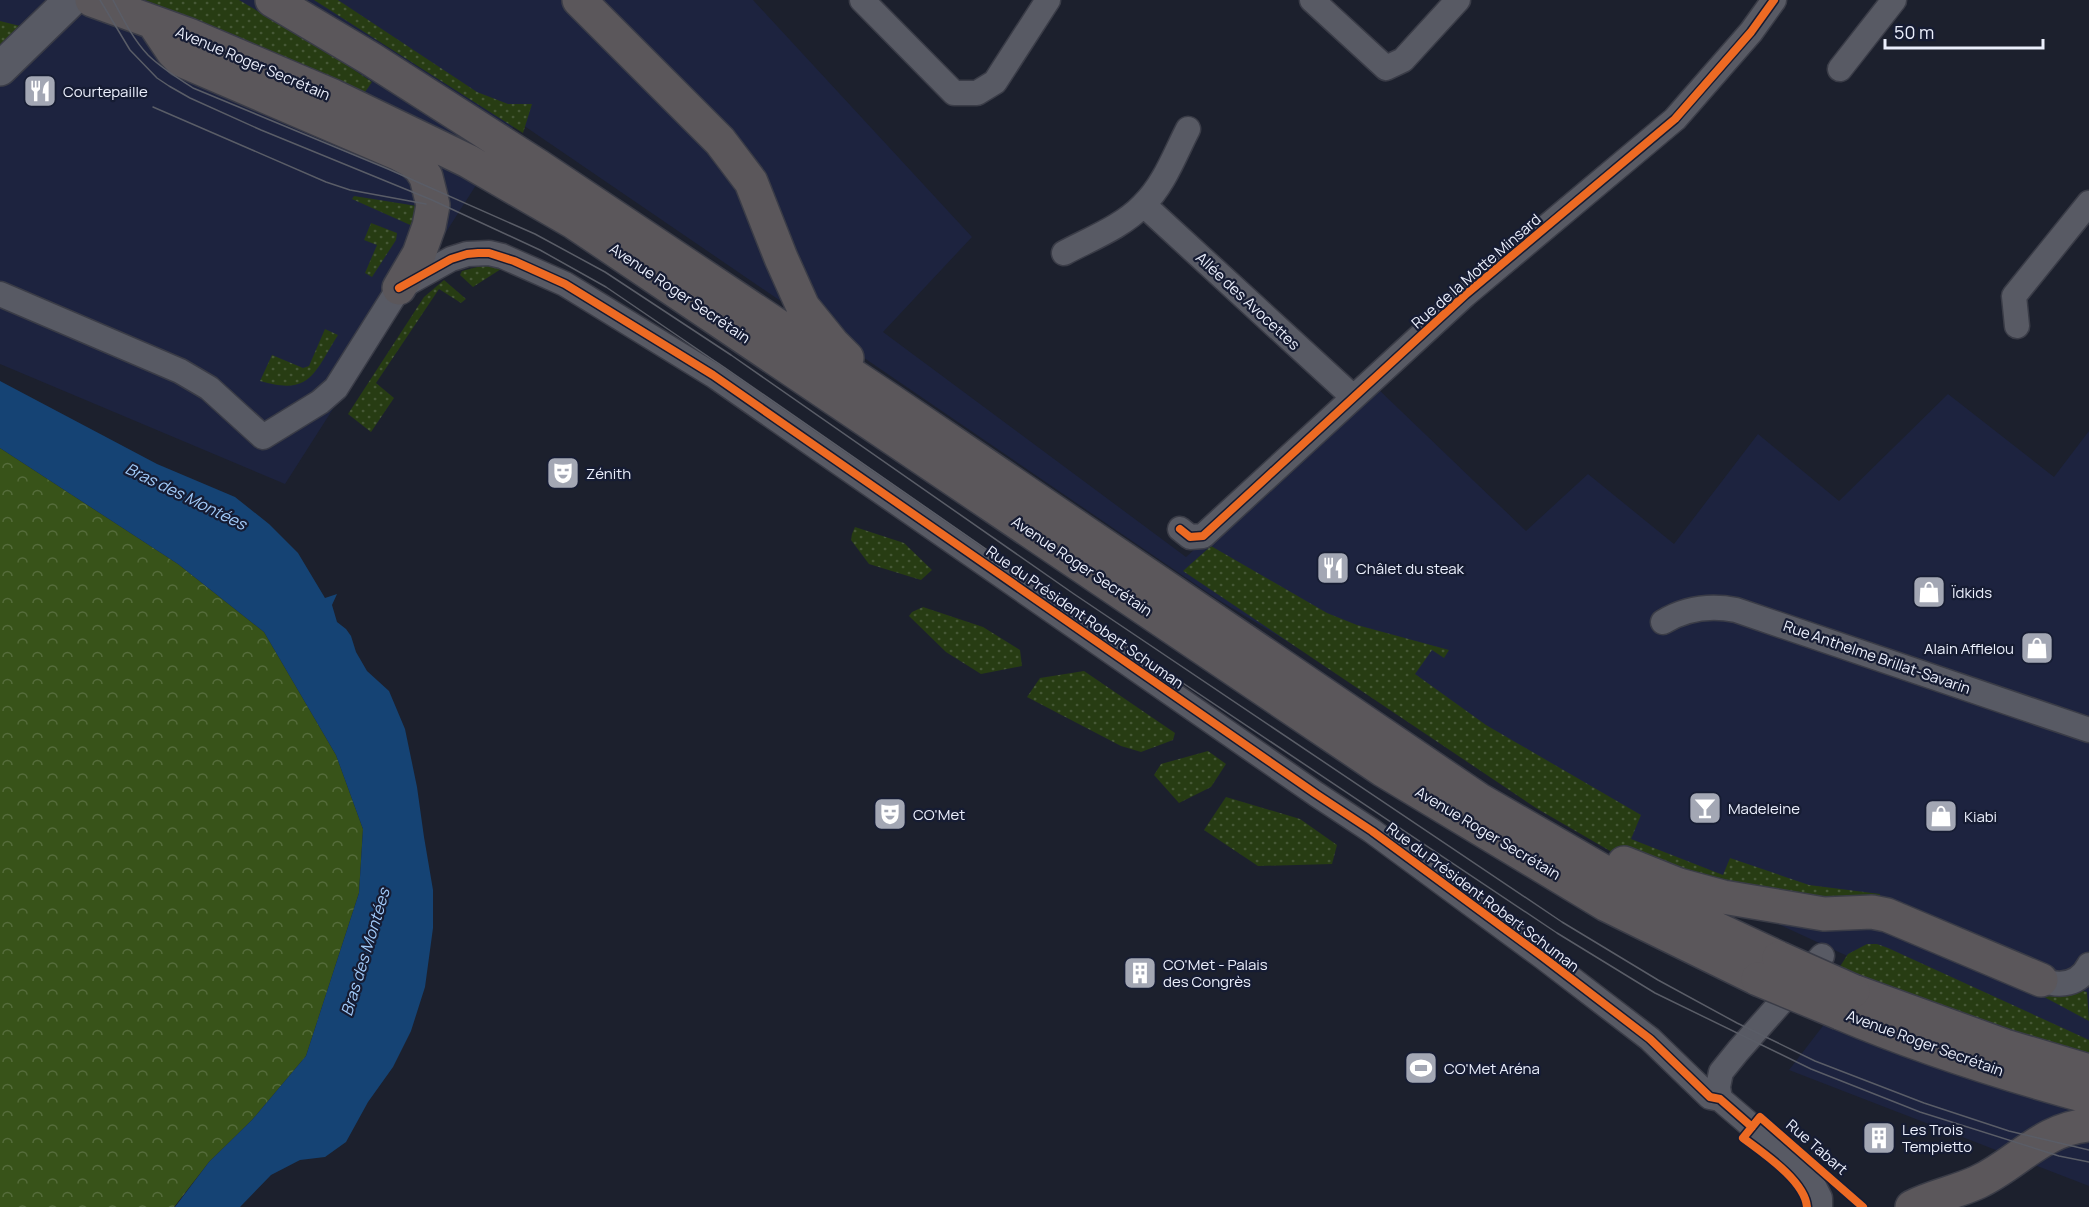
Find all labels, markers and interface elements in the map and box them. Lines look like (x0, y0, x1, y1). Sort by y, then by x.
scale bar (1885, 12, 2042, 50)
text: 50 m (1894, 20, 1934, 44)
street label: Avenue Roger Secrétain (173, 21, 334, 105)
restaurant icon: Courtepaille (22, 73, 58, 109)
place label: Courtepaille (63, 81, 148, 102)
street label: Rue de la Motte Minsard (1407, 209, 1545, 333)
street label: Avenue Roger Secrétain (605, 238, 755, 348)
street label: Allée des Avocettes (1191, 247, 1305, 355)
theatre icon: Zénith (545, 455, 581, 491)
water label: Bras des Montées (122, 457, 252, 536)
place label: Zénith (586, 463, 631, 484)
street label: Avenue Roger Secrétain (1007, 511, 1157, 621)
street label: Rue du Président Robert Schuman (982, 541, 1188, 694)
restaurant icon: Châlet du steak (1315, 550, 1351, 586)
place label: Châlet du steak (1356, 558, 1465, 579)
shop icon: Ïdkids (1911, 574, 1947, 610)
place label: Ïdkids (1951, 582, 1992, 603)
street label: Rue Anthelme Brillat-Savarin (1781, 615, 1973, 699)
shop icon: Alain Afflelou (2019, 630, 2055, 666)
place label: Alain Afflelou (1924, 638, 2014, 659)
street label: Avenue Roger Secrétain (1411, 781, 1565, 885)
bar icon: Madeleine (1687, 790, 1723, 826)
theatre icon: CO'Met (872, 796, 908, 832)
place label: Madeleine (1728, 798, 1800, 819)
shop icon: Kiabi (1923, 798, 1959, 834)
place label: CO'Met (913, 804, 965, 825)
place label: Kiabi (1964, 806, 1997, 827)
street label: Rue du Président Robert Schuman (1382, 817, 1584, 977)
water label: Bras des Montées (335, 884, 395, 1018)
place label: CO'Met - Palais des Congrès (1163, 954, 1268, 992)
building icon: CO'Met - Palais des Congrès (1122, 955, 1158, 991)
street label: Avenue Roger Secrétain (1843, 1005, 2007, 1081)
sports icon: CO'Met Aréna (1403, 1050, 1439, 1086)
place label: CO'Met Aréna (1444, 1058, 1540, 1079)
street label: Rue Tabart (1782, 1114, 1852, 1180)
place label: Les Trois Tempietto (1902, 1119, 1972, 1157)
building icon: Les Trois Tempietto (1861, 1120, 1897, 1156)

